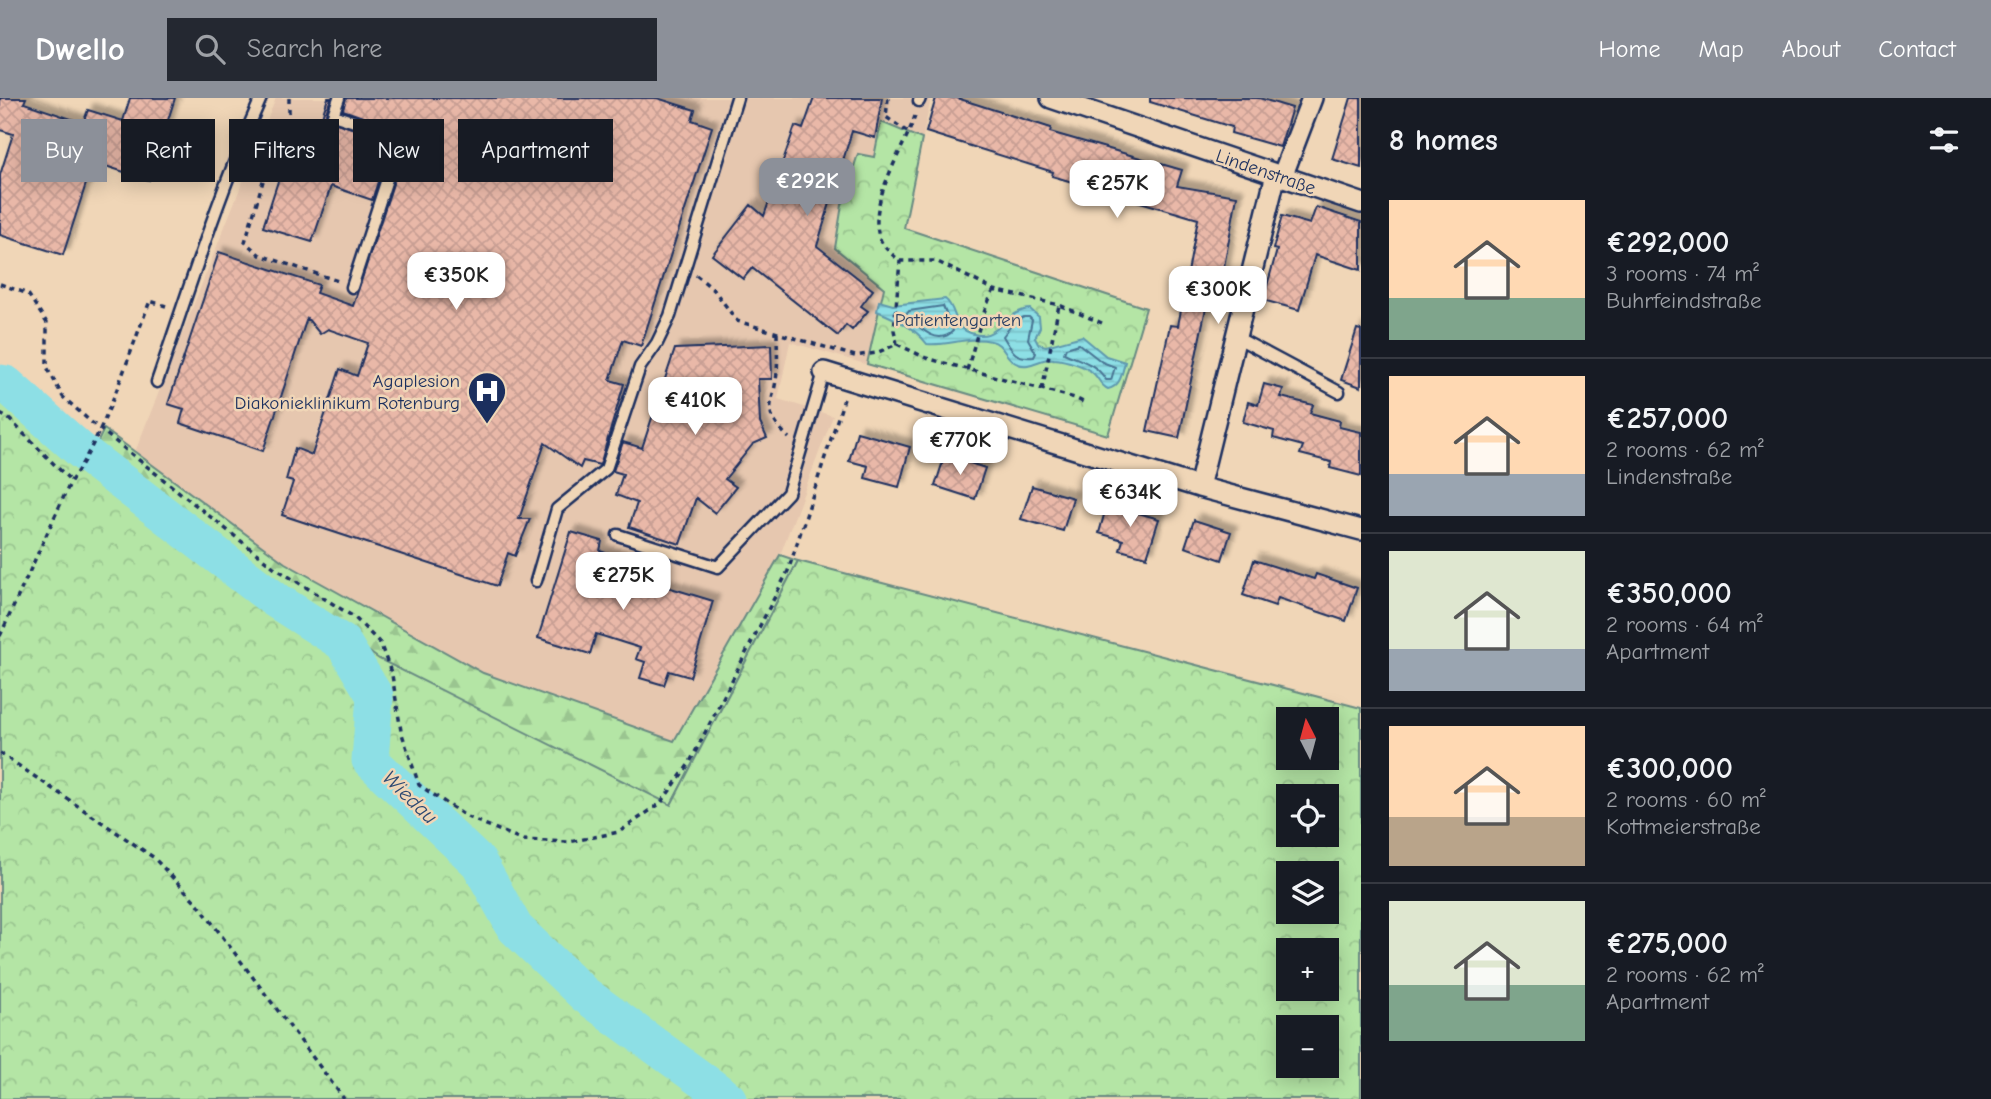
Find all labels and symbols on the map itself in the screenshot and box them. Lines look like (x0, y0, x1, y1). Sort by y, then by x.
street label: Lindenstraße (1213, 145, 1319, 199)
pin: €292K (758, 158, 856, 218)
pin: €257K (1068, 160, 1166, 220)
pin: €350K (407, 252, 505, 312)
pin: €300K (1169, 266, 1267, 326)
park label: Patientengarten (895, 309, 1021, 331)
place label: Agaplesion Diakonieklinikum Rotenburg (234, 370, 460, 414)
hospital icon: Agaplesion Diakonieklinikum Rotenburg (466, 370, 508, 425)
pin: €410K (646, 378, 744, 437)
pin: €770K (911, 418, 1009, 477)
pin: €634K (1081, 470, 1179, 529)
pin: €275K (574, 552, 672, 612)
north arrow (1276, 707, 1339, 770)
water label: Wiedau (378, 765, 442, 829)

